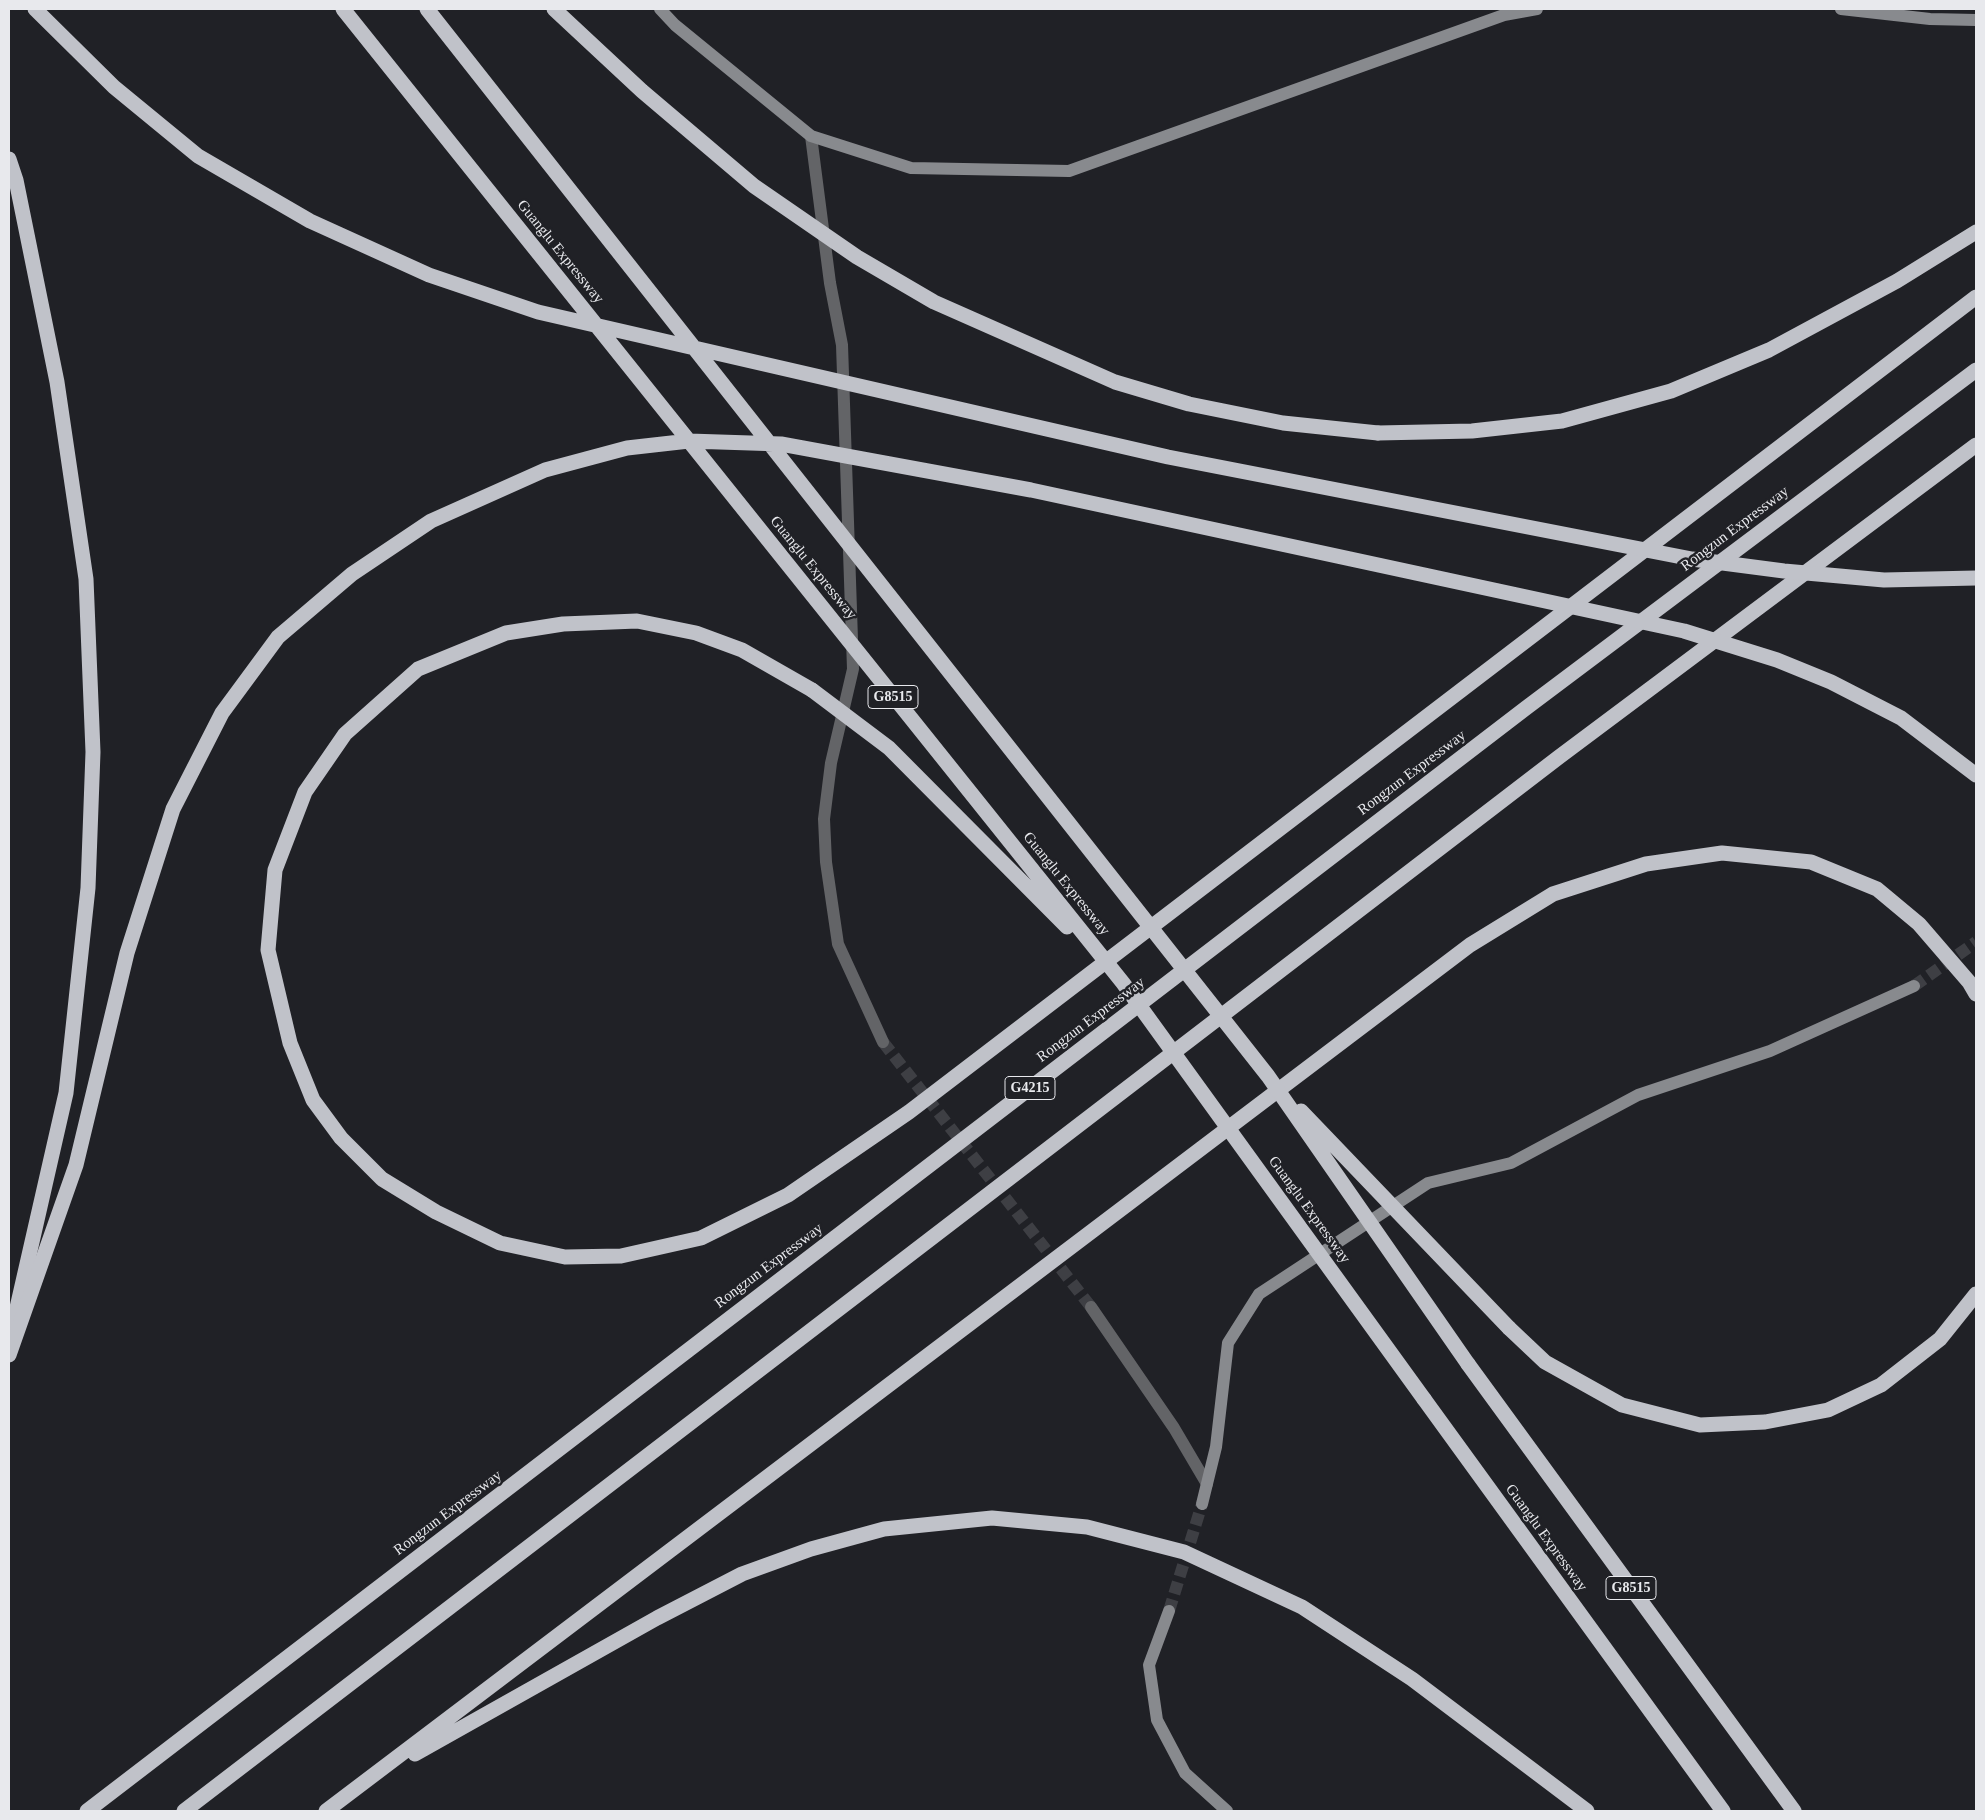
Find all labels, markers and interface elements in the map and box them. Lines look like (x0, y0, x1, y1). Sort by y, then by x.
street label: Guanglu Expressway (513, 197, 607, 307)
street label: Rongzun Expressway (1678, 483, 1792, 575)
street label: Guanglu Expressway (766, 513, 860, 623)
road number: G8515 (868, 686, 918, 709)
street label: Rongzun Expressway (1355, 727, 1469, 819)
street label: Guanglu Expressway (1019, 829, 1113, 939)
street label: Rongzun Expressway (1034, 974, 1148, 1066)
road number: G4215 (1005, 1076, 1055, 1100)
street label: Guanglu Expressway (1264, 1153, 1354, 1267)
street label: Rongzun Expressway (712, 1220, 826, 1312)
street label: Rongzun Expressway (391, 1467, 505, 1559)
street label: Guanglu Expressway (1501, 1481, 1591, 1595)
road number: G8515 (1606, 1576, 1656, 1600)

